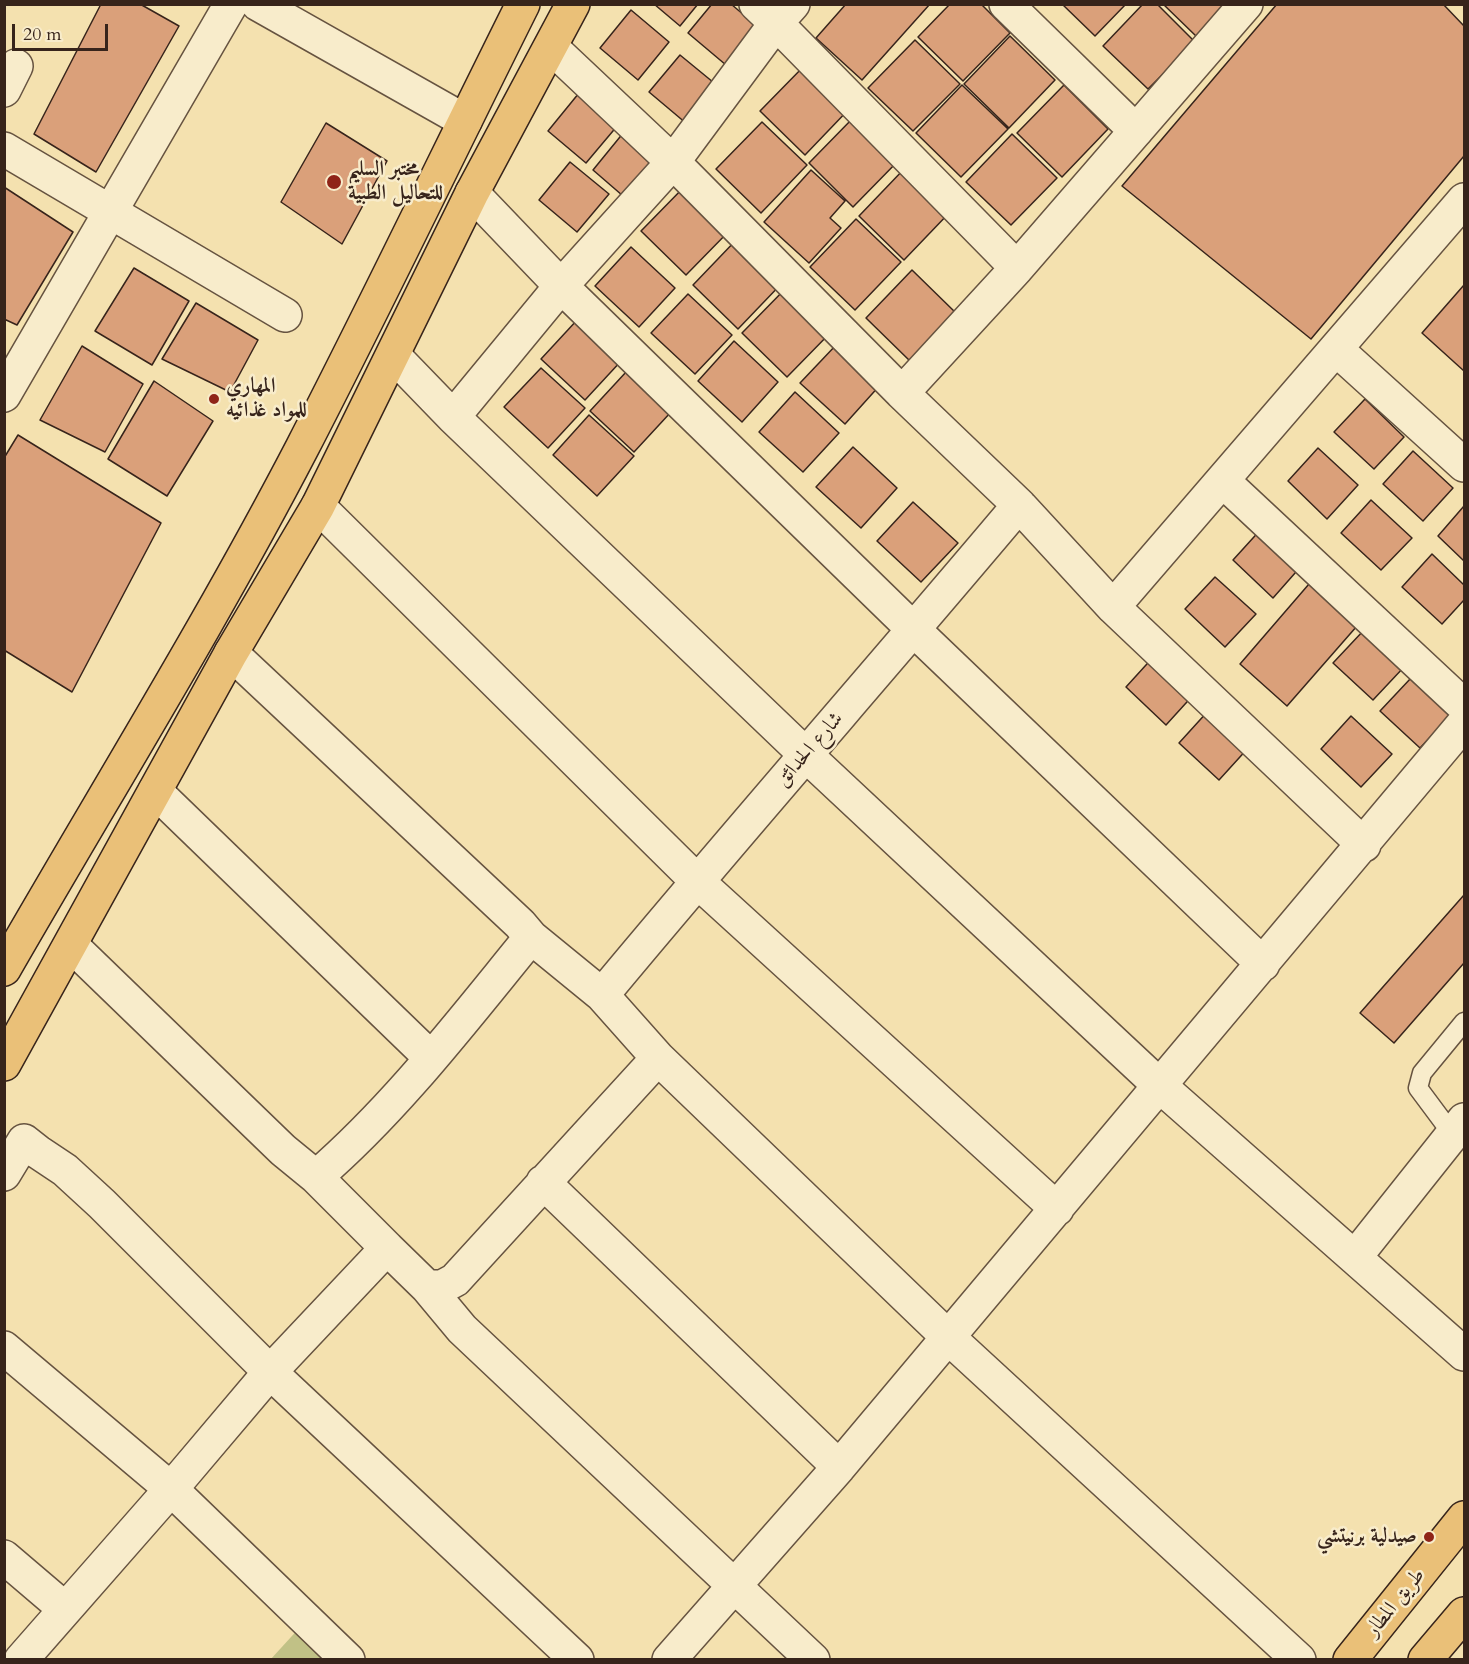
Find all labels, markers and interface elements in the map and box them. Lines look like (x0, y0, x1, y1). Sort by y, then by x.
scale bar (15, 12, 111, 50)
text: 20 m (23, 22, 62, 47)
place label: مختبر السليم للتحاليل الطبية (348, 157, 443, 207)
marker: مختبر السليم للتحاليل الطبية (325, 173, 343, 191)
place label: المهاري للمواد غذائيه (226, 374, 307, 424)
marker: المهاري للمواد غذائيه (207, 392, 221, 406)
street label: شارع الحدائق (771, 707, 849, 793)
place label: صيدلية برنيتشي (1317, 1524, 1417, 1550)
marker: صيدلية برنيتشي (1422, 1530, 1436, 1544)
street label: طريق المطار (1361, 1564, 1431, 1642)

